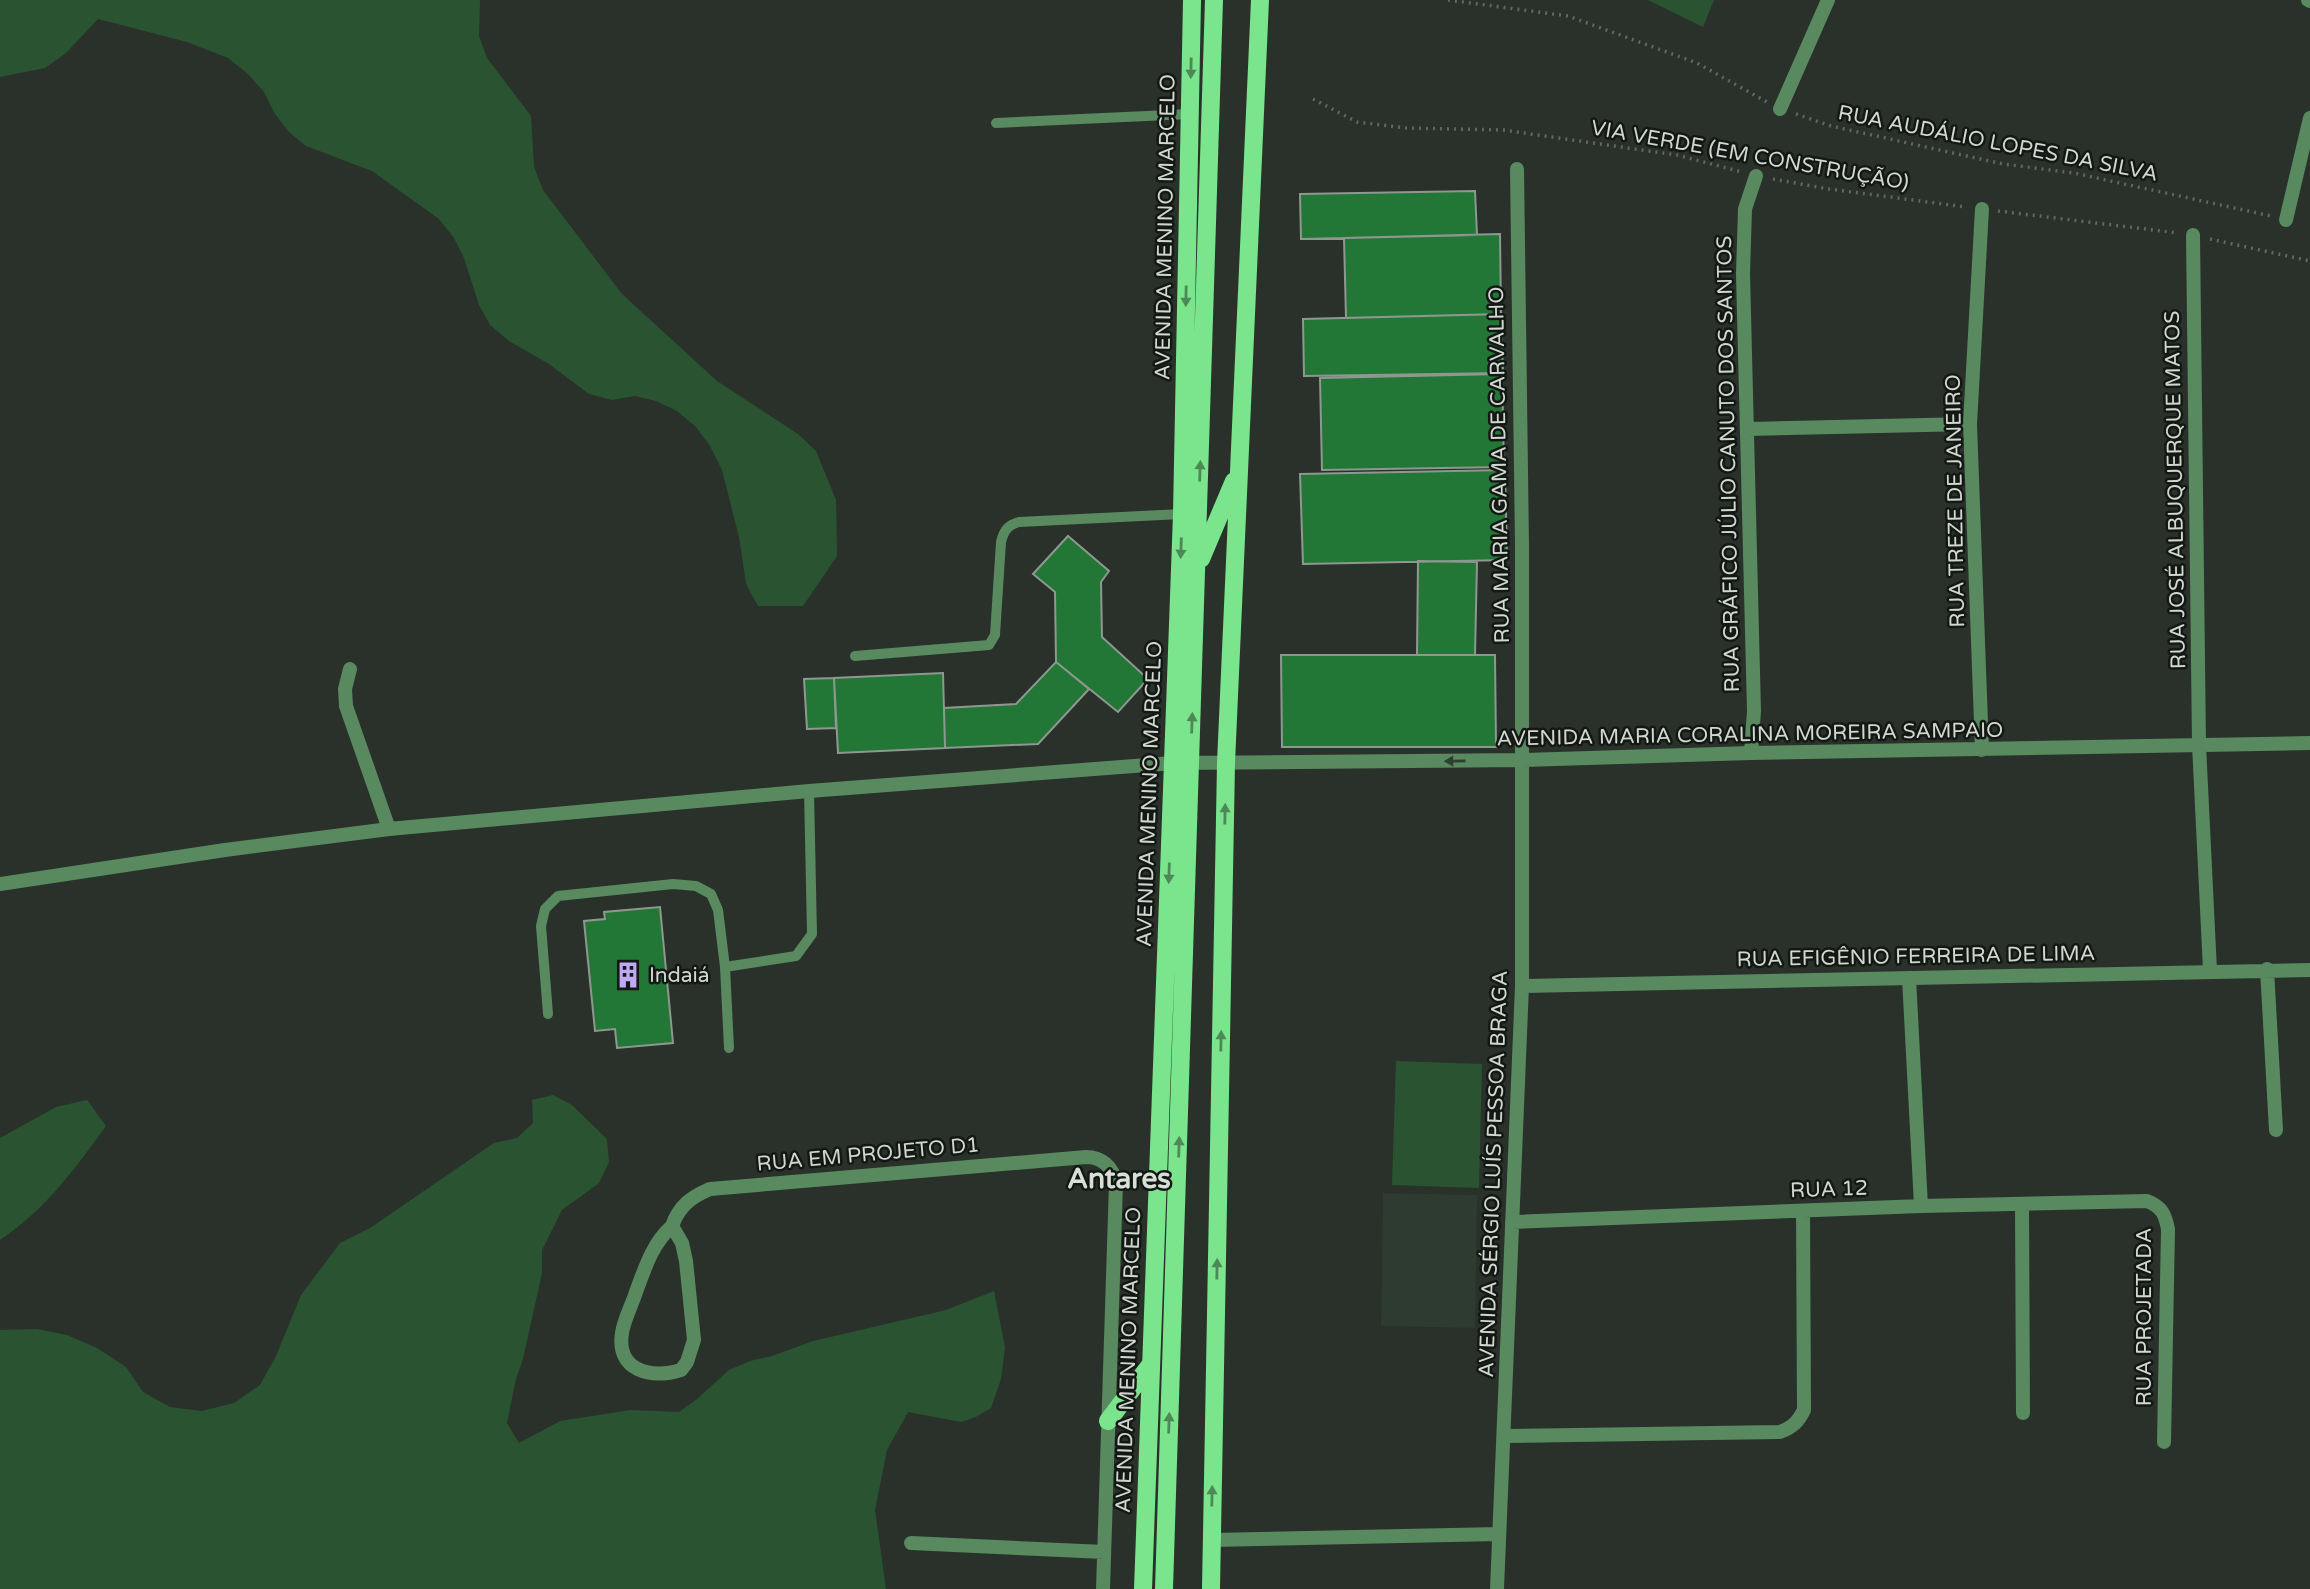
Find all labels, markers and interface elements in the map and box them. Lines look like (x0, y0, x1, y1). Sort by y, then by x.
one-way arrow (1185, 57, 1197, 79)
street label: AVENIDA MENINO MARCELO (1150, 74, 1181, 380)
street label: RUA AUDÁLIO LOPES DA SILVA (1836, 100, 2160, 187)
street label: VIA VERDE (EM CONSTRUÇÃO) (1589, 115, 1911, 196)
street label: RUA GRÁFICO JÚLIO CANUTO DOS SANTOS (1712, 235, 1745, 692)
one-way arrow (1181, 285, 1192, 307)
street label: RUA MARIA GAMA DE CARVALHO (1484, 286, 1515, 644)
street label: RUA JOSÉ ALBUQUERQUE MATOS (2160, 310, 2191, 669)
street label: RUA TREZE DE JANEIRO (1941, 374, 1970, 628)
one-way arrow (1194, 460, 1206, 482)
one-way arrow (1175, 537, 1186, 559)
street label: AVENIDA MENINO MARCELO (1132, 641, 1167, 947)
one-way arrow (1187, 712, 1198, 734)
street label: AVENIDA MARIA CORALINA MOREIRA SAMPAIO (1497, 718, 2003, 751)
one-way arrow (1444, 755, 1466, 766)
one-way arrow (1219, 803, 1231, 825)
one-way arrow (1164, 862, 1175, 884)
street label: RUA EFIGÊNIO FERREIRA DE LIMA (1737, 941, 2095, 972)
building icon: Indaiá (613, 960, 643, 990)
place label: Indaiá (649, 963, 710, 988)
street label: AVENIDA SÉRGIO LUÍS PESSOA BRAGA (1474, 970, 1513, 1378)
one-way arrow (1215, 1030, 1227, 1052)
street label: RUA EM PROJETO D1 (756, 1132, 980, 1177)
one-way arrow (1173, 1135, 1184, 1157)
district label: Antares (1067, 1162, 1171, 1196)
street label: RUA 12 (1790, 1176, 1868, 1203)
street label: AVENIDA MENINO MARCELO (1111, 1207, 1146, 1513)
street label: RUA PROJETADA (2132, 1228, 2157, 1406)
one-way arrow (1211, 1258, 1222, 1280)
one-way arrow (1164, 1412, 1175, 1434)
one-way arrow (1207, 1485, 1218, 1507)

